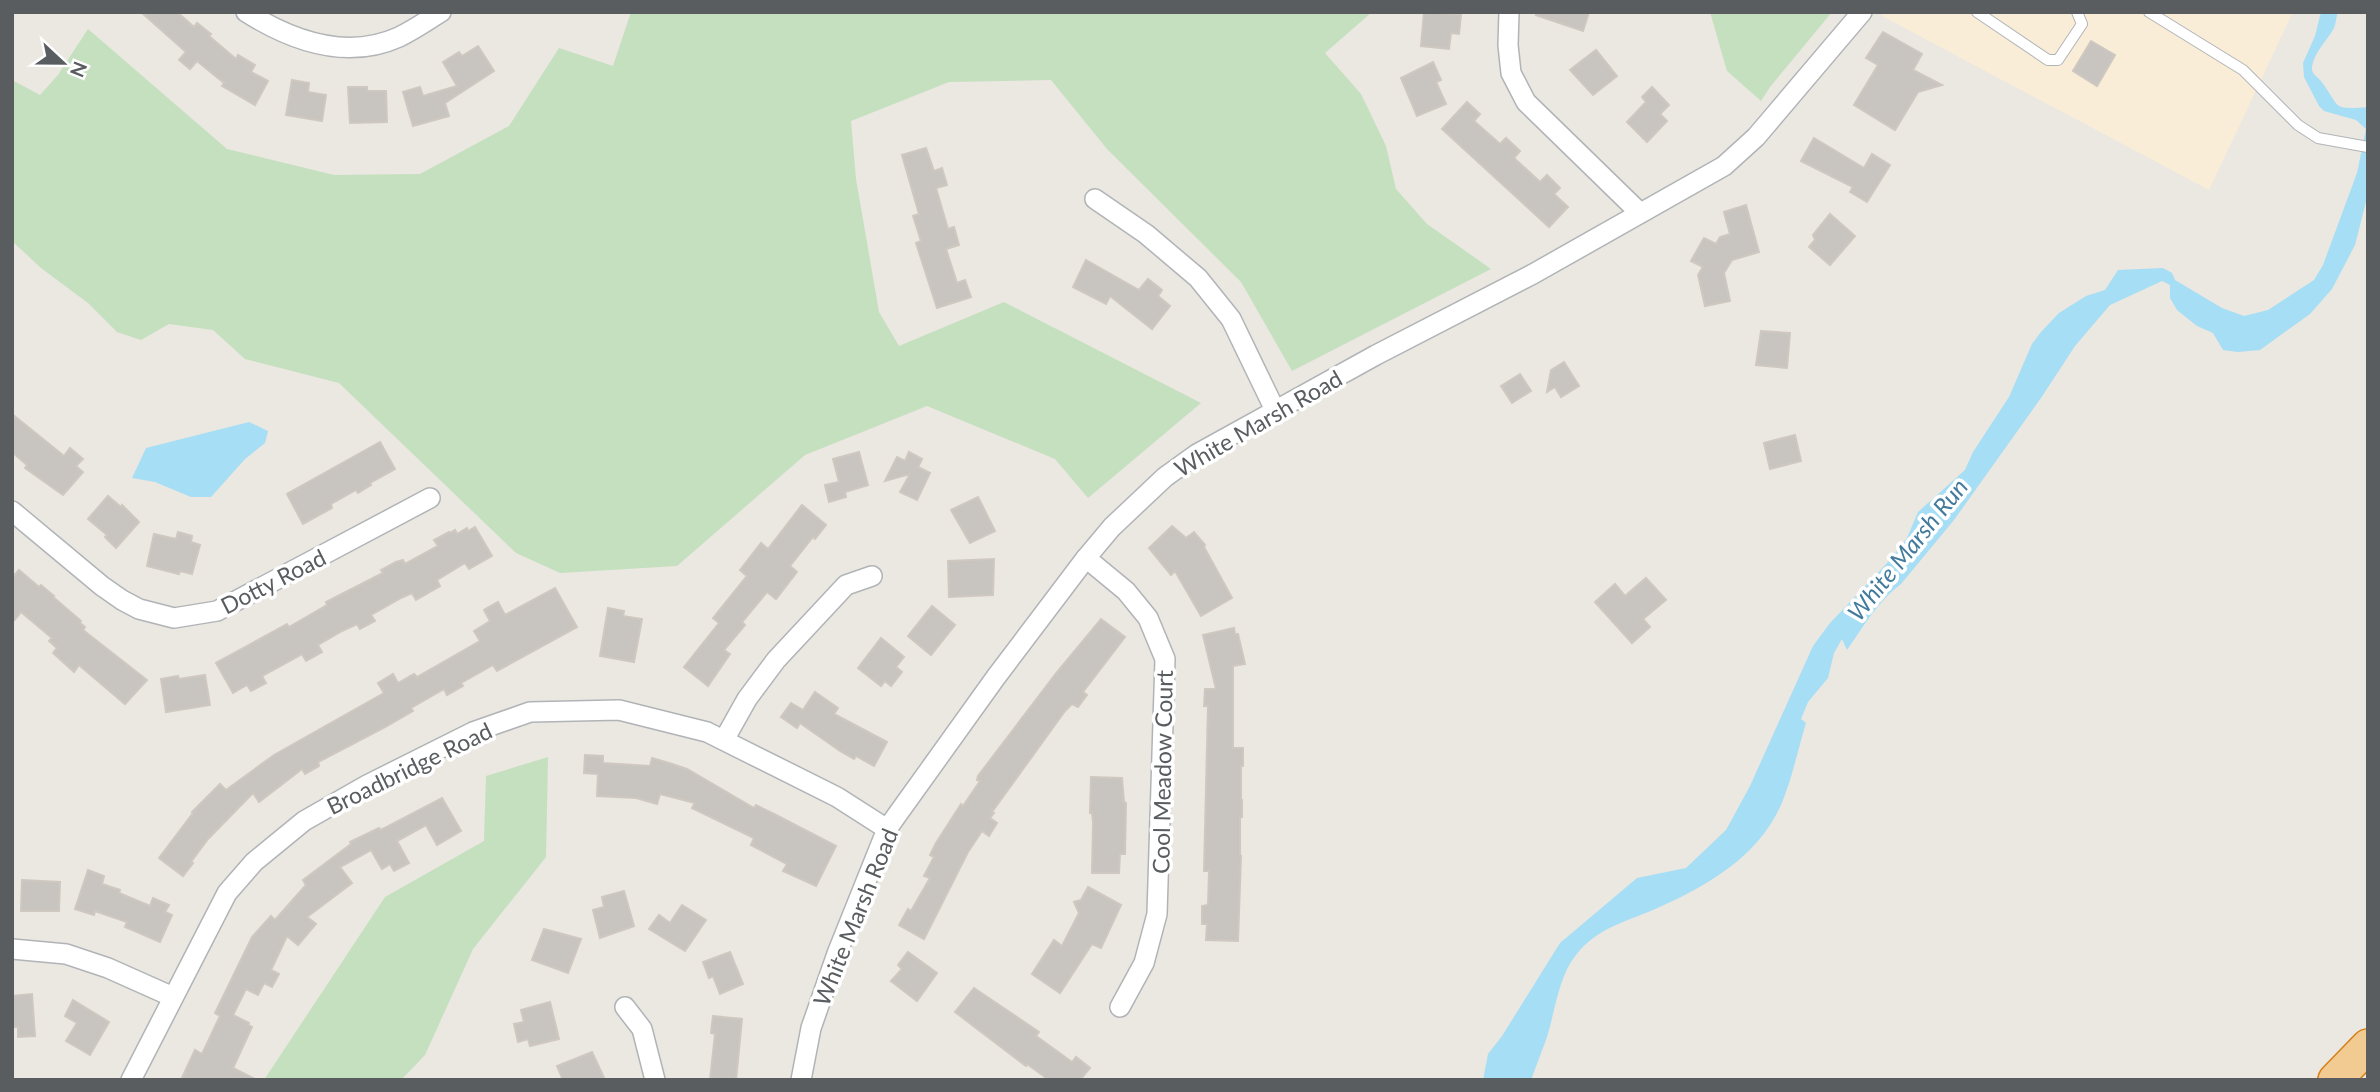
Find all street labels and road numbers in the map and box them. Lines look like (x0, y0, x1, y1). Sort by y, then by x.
street label: White Marsh Road (1169, 364, 1347, 482)
street label: Dotty Road (216, 543, 330, 619)
street label: Cool Meadow Court (1146, 669, 1178, 874)
street label: Broadbridge Road (322, 716, 496, 820)
street label: White Marsh Road (807, 824, 903, 1010)

